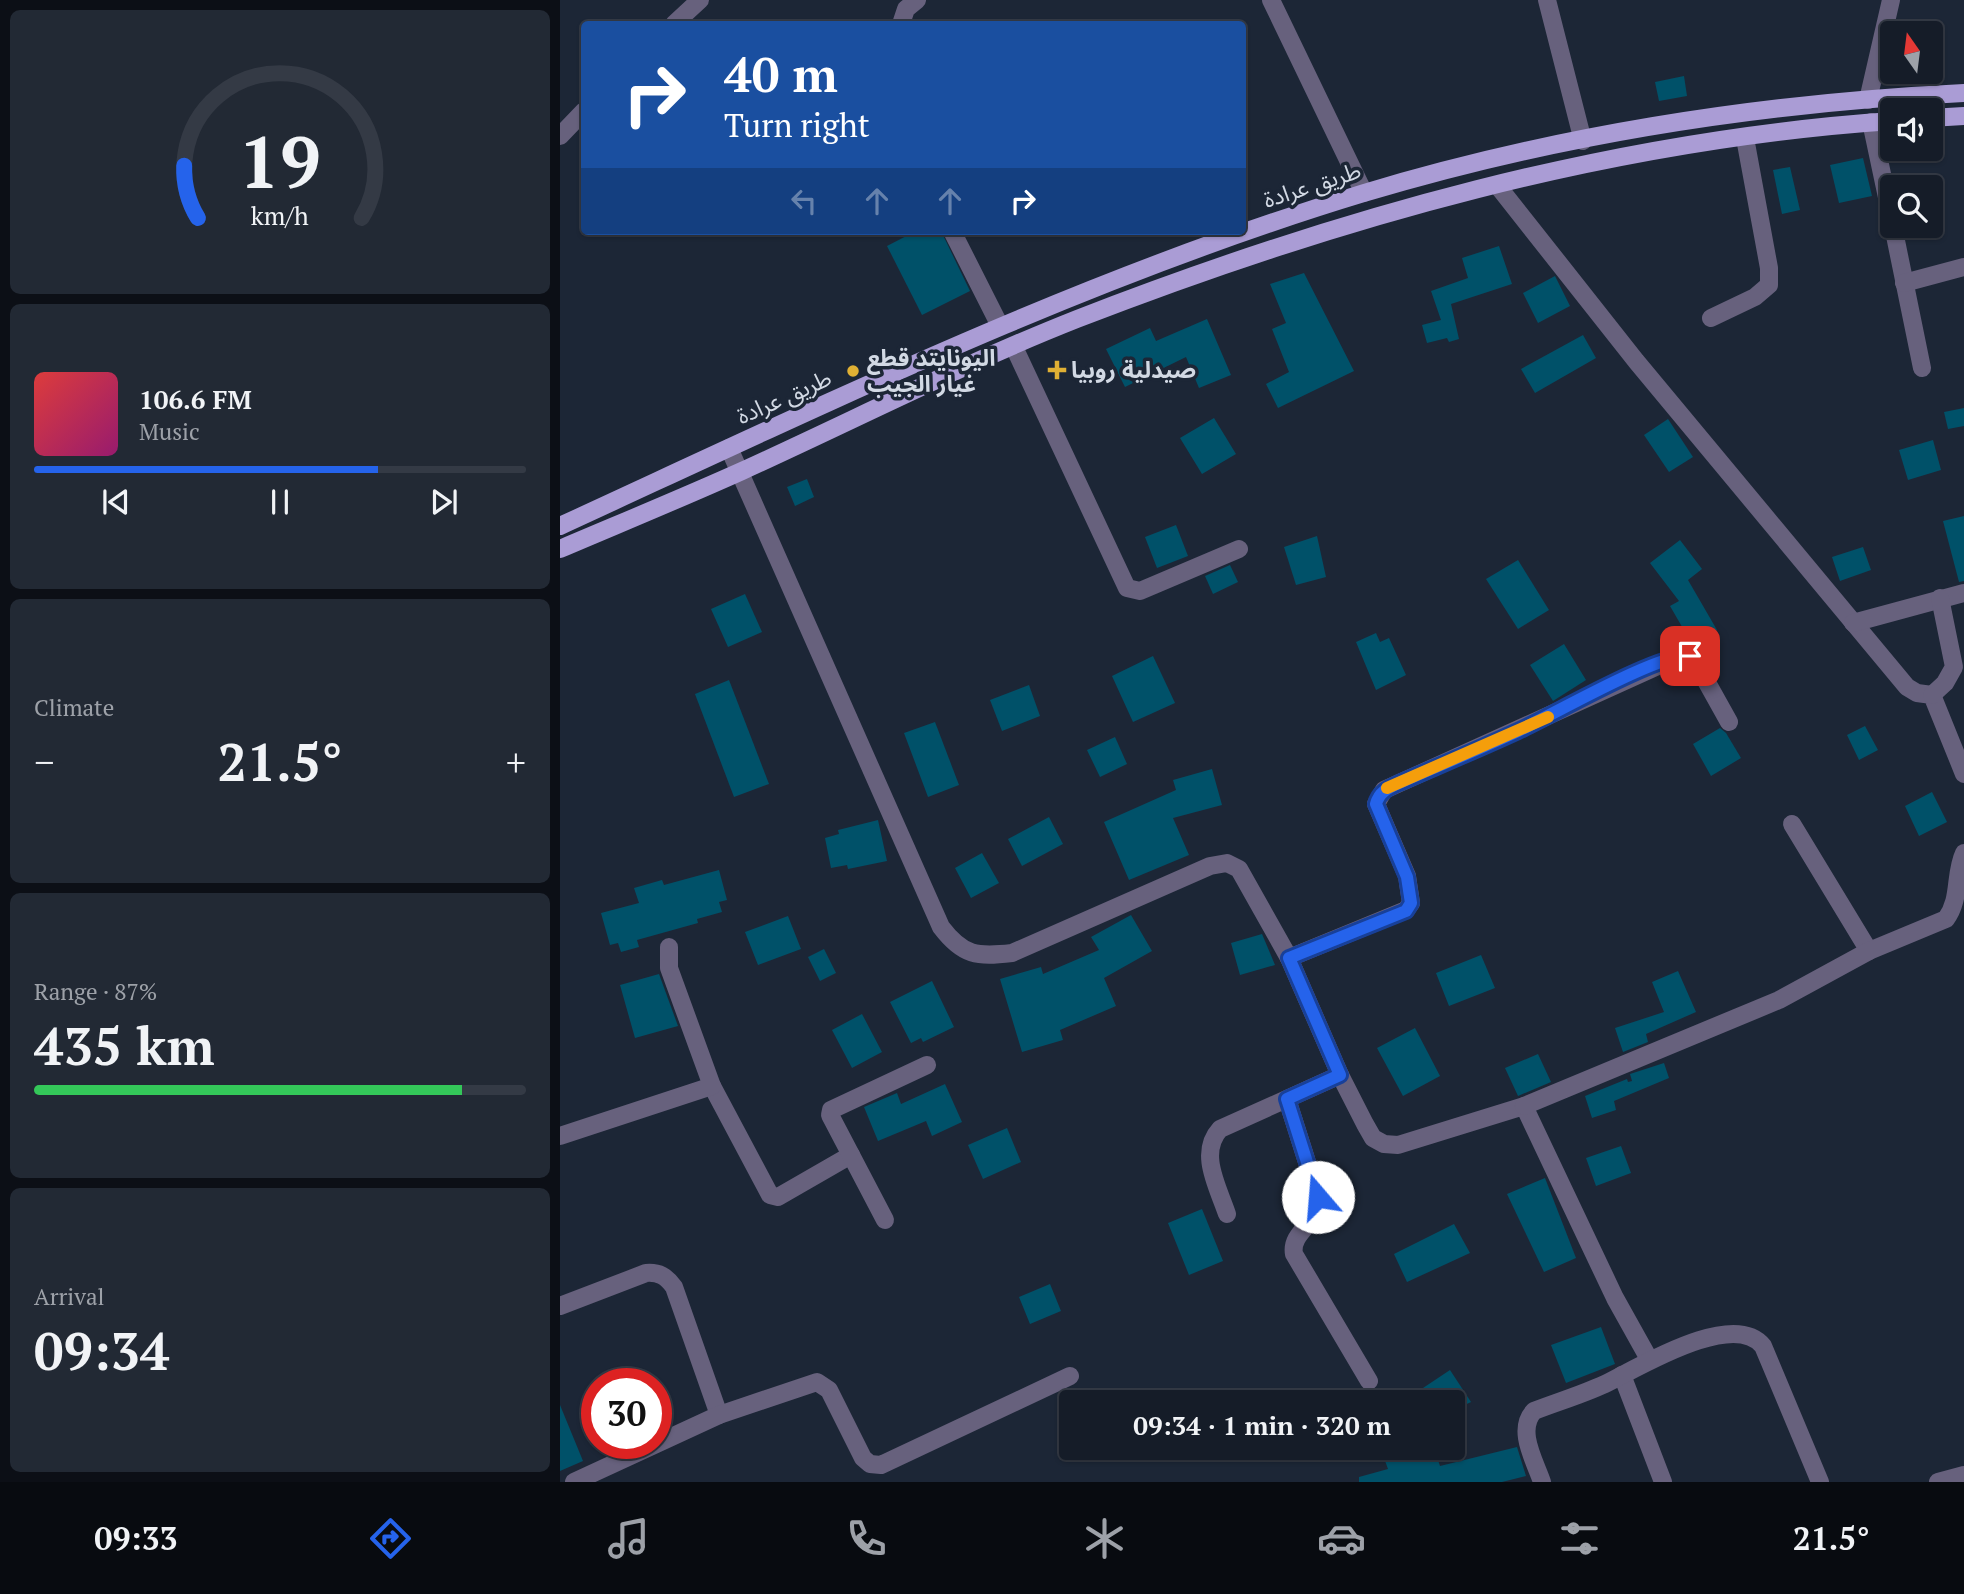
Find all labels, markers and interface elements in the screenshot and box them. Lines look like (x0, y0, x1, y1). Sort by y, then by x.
north arrow (1880, 21, 1942, 84)
map controls (1880, 21, 1943, 238)
text: 40 m (724, 41, 838, 106)
icon: right (609, 49, 700, 140)
button: sound (1880, 98, 1943, 161)
text: Turn right (724, 104, 870, 146)
text: 19 (239, 113, 321, 210)
street label: طريق عرادة (1259, 154, 1365, 215)
button: search (1880, 175, 1943, 238)
icon: left (785, 182, 823, 220)
icon: ahead (858, 182, 896, 220)
icon: ahead (931, 182, 969, 220)
icon: right (1004, 182, 1042, 220)
text: km/h (251, 199, 309, 232)
place label: اليونايتد قطع غيار الجيب (867, 342, 995, 399)
place label: صيدلية روبيا (1071, 354, 1196, 385)
street label: طريق عرادة (731, 362, 836, 431)
marker: صيدلية روبيا (1049, 362, 1065, 378)
marker: اليونايتد قطع غيار الجيب (845, 363, 861, 379)
text: 106.6 FM (139, 382, 252, 416)
text: Music (139, 416, 200, 447)
icon: previous (97, 483, 135, 521)
icon: pause (261, 483, 299, 521)
icon: next (425, 483, 463, 521)
pin (1660, 626, 1720, 686)
icon: arrive (1671, 637, 1709, 675)
text: Climate (34, 692, 114, 723)
text: 21.5° (217, 727, 343, 796)
text: − (34, 737, 54, 787)
text: + (506, 737, 526, 787)
text: Range · 87% (34, 976, 157, 1007)
text: 435 km (34, 1011, 215, 1080)
position arrow (1281, 1160, 1355, 1234)
text: Arrival (34, 1281, 105, 1312)
text: 09:34 (34, 1316, 169, 1385)
speed limit sign: 30 (581, 1368, 672, 1459)
text: 09:34 · 1 min · 320 m (1133, 1408, 1391, 1442)
icon: directions (366, 1514, 415, 1563)
icon: music (604, 1514, 653, 1563)
icon: phone (842, 1514, 891, 1563)
icon: climate (1080, 1514, 1129, 1563)
icon: car (1317, 1514, 1366, 1563)
icon: filters (1555, 1514, 1604, 1563)
text: 09:33 (94, 1517, 178, 1559)
text: 21.5° (1793, 1517, 1870, 1559)

